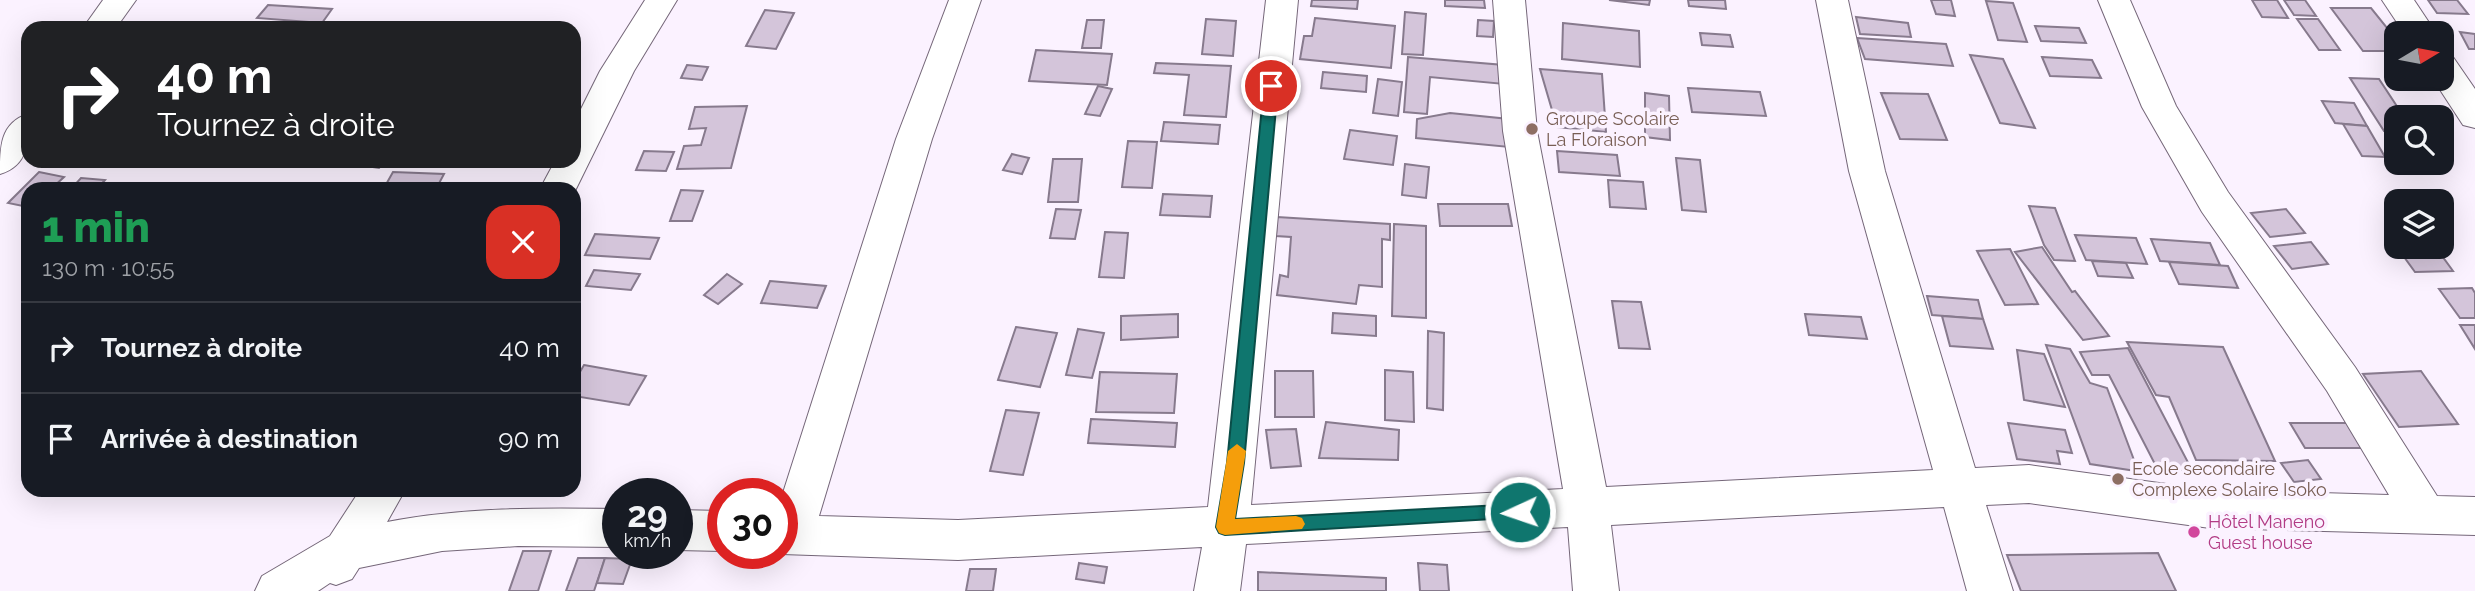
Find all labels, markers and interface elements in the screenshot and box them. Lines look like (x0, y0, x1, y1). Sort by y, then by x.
north arrow (2384, 21, 2454, 91)
map controls (2384, 21, 2454, 259)
text: 40 m (157, 47, 272, 104)
icon: right (42, 49, 133, 140)
pin (1241, 56, 1301, 116)
icon: arrive (1252, 67, 1290, 105)
button: search (2384, 105, 2454, 175)
text: Tournez à droite (157, 106, 395, 143)
place label: Groupe Scolaire La Floraison (1546, 108, 1680, 150)
marker: Groupe Scolaire La Floraison (1524, 121, 1540, 137)
button: layers (2384, 189, 2454, 259)
text: 1 min (42, 203, 150, 252)
button: close (486, 205, 560, 279)
text: 130 m · 10:55 (42, 254, 175, 281)
icon: right (42, 329, 80, 367)
text: Tournez à droite (101, 333, 302, 363)
text: 40 m (499, 333, 560, 363)
icon: arrive (42, 420, 80, 458)
text: Arrivée à destination (101, 424, 358, 454)
text: 90 m (498, 424, 560, 454)
place label: Ecole secondaire Complexe Solaire Isoko (2132, 458, 2327, 500)
marker: Ecole secondaire Complexe Solaire Isoko (2110, 471, 2126, 487)
position arrow (1483, 475, 1557, 549)
speed limit sign: 30 (707, 478, 798, 569)
text: 29 (627, 494, 668, 535)
place label: Hôtel Maneno Guest house (2208, 511, 2325, 553)
marker: Hôtel Maneno Guest house (2186, 524, 2202, 540)
text: km/h (624, 530, 671, 551)

